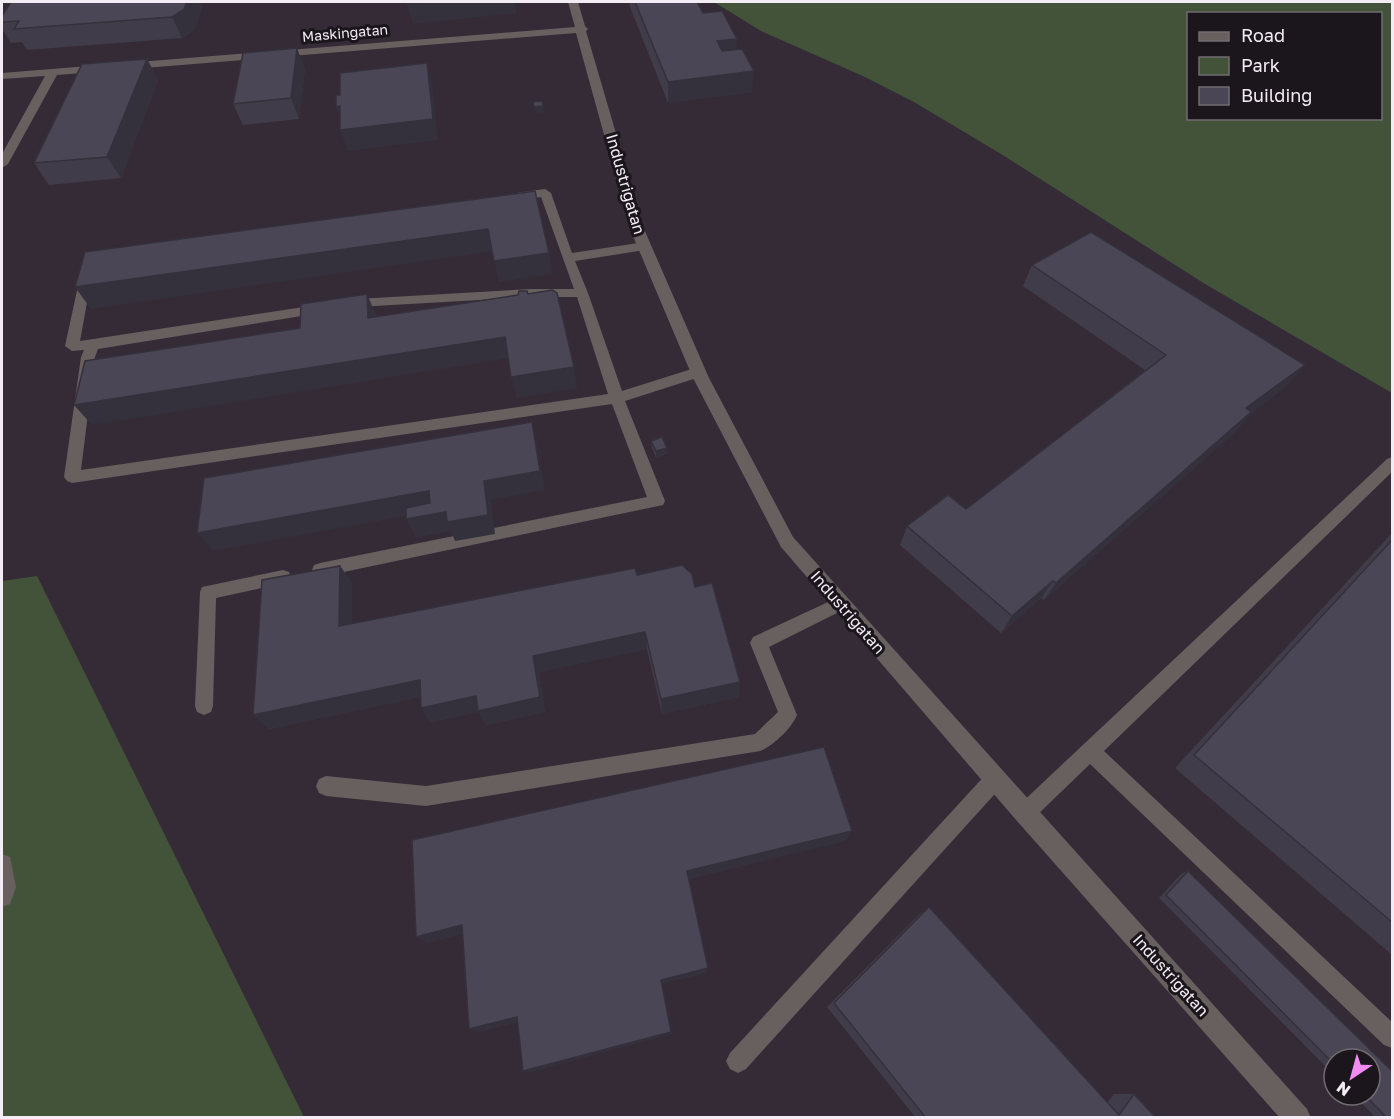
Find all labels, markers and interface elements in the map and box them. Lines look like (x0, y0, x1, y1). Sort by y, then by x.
legend (1187, 12, 1382, 120)
street label: Maskingatan (301, 20, 389, 45)
text: Road (1241, 24, 1285, 46)
text: Park (1241, 54, 1280, 76)
text: Building (1241, 84, 1312, 106)
street label: Industrigatan (602, 131, 650, 237)
street label: Industrigatan (806, 566, 890, 658)
street label: Industrigatan (1129, 930, 1213, 1020)
north arrow (1322, 1047, 1382, 1107)
text: N (1332, 1077, 1354, 1101)

